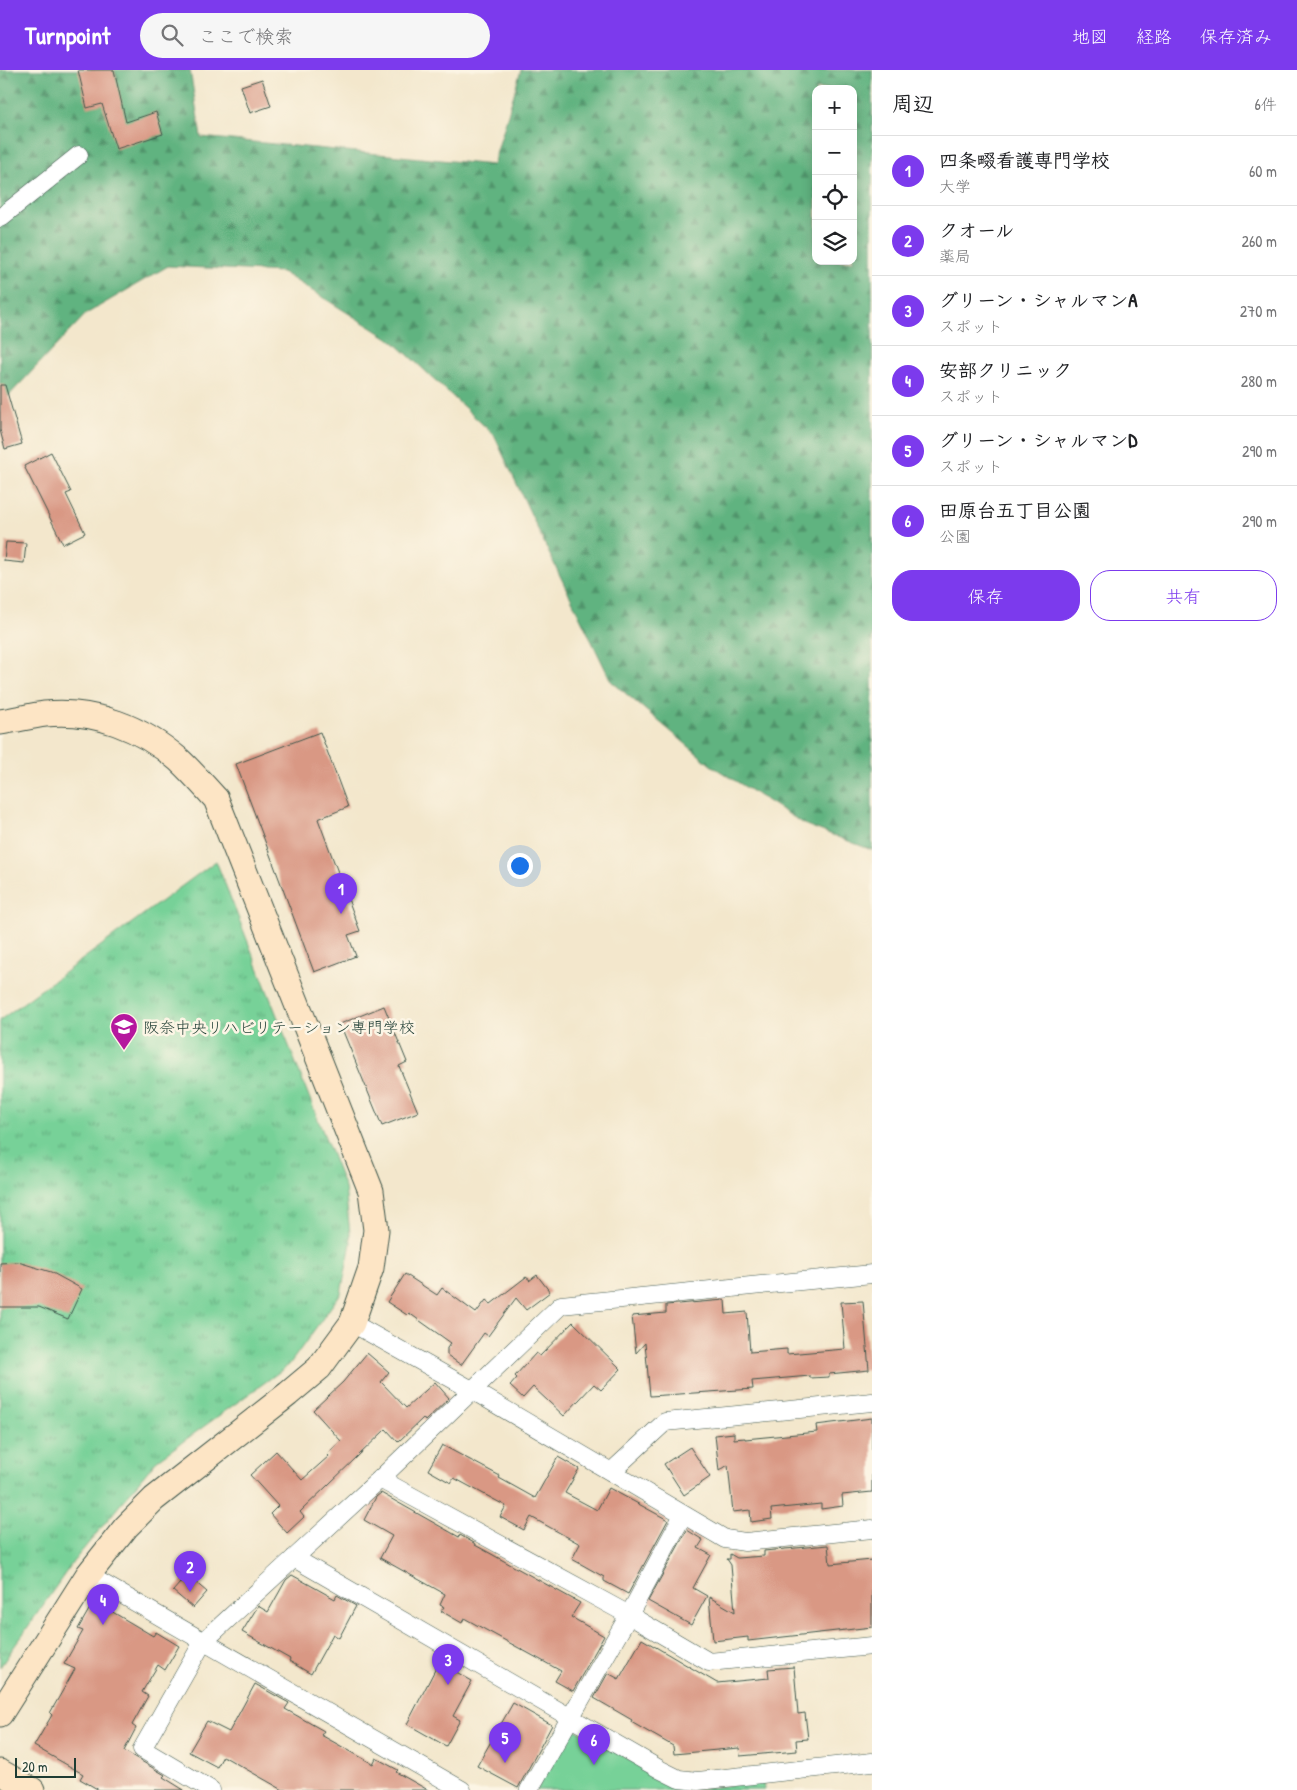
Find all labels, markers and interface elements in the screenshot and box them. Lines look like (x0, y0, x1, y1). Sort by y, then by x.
search box (140, 13, 490, 58)
text: Turnpoint (25, 19, 110, 51)
icon: search (158, 21, 186, 49)
text: ここで検索 (198, 23, 293, 49)
text: 地図 (1072, 24, 1108, 49)
text: 経路 (1136, 24, 1172, 49)
text: 保存済み (1200, 24, 1272, 49)
map controls (812, 85, 857, 265)
button: + (812, 85, 857, 130)
text: 周辺 (892, 89, 934, 118)
text: 6件 (1255, 93, 1277, 115)
button: − (812, 130, 857, 175)
text: 四条畷看護専門学校 (939, 147, 1110, 173)
text: 1 (905, 160, 911, 182)
text: 60 m (1249, 160, 1277, 182)
button: locate (812, 175, 857, 220)
text: 大学 (939, 175, 971, 197)
text: クオール (939, 217, 1014, 243)
button: layers (812, 220, 857, 265)
text: 2 (904, 230, 912, 252)
text: 260 m (1241, 230, 1277, 252)
text: 薬局 (939, 245, 971, 267)
text: グリーン・シャルマンA (939, 287, 1138, 313)
text: 3 (904, 300, 912, 322)
text: 270 m (1240, 300, 1277, 322)
text: スポット (939, 315, 1003, 337)
text: 安部クリニック (939, 357, 1072, 383)
text: 4 (905, 370, 911, 392)
text: 280 m (1241, 370, 1277, 392)
text: スポット (939, 385, 1003, 407)
text: グリーン・シャルマンD (939, 427, 1137, 453)
text: 5 (905, 440, 911, 462)
text: 290 m (1242, 440, 1277, 462)
text: スポット (939, 455, 1003, 477)
text: 田原台五丁目公園 (939, 497, 1091, 523)
text: 6 (905, 510, 911, 532)
text: 290 m (1242, 510, 1277, 532)
text: 公園 (939, 525, 971, 547)
button: 保存 (892, 570, 1080, 621)
button: 共有 (1090, 570, 1277, 621)
your location (507, 853, 533, 879)
pin: 1 (325, 873, 357, 914)
school or university icon: 阪奈中央リハビリテーション専門学校 (109, 1012, 139, 1051)
place label: 阪奈中央リハビリテーション専門学校 (143, 1016, 415, 1038)
pin: 2 (174, 1551, 206, 1592)
pin: 4 (87, 1584, 119, 1625)
pin: 3 (432, 1644, 464, 1685)
pin: 5 (489, 1722, 521, 1763)
pin: 6 (578, 1724, 610, 1765)
scale bar (15, 1755, 76, 1778)
text: 20 m (22, 1757, 48, 1776)

